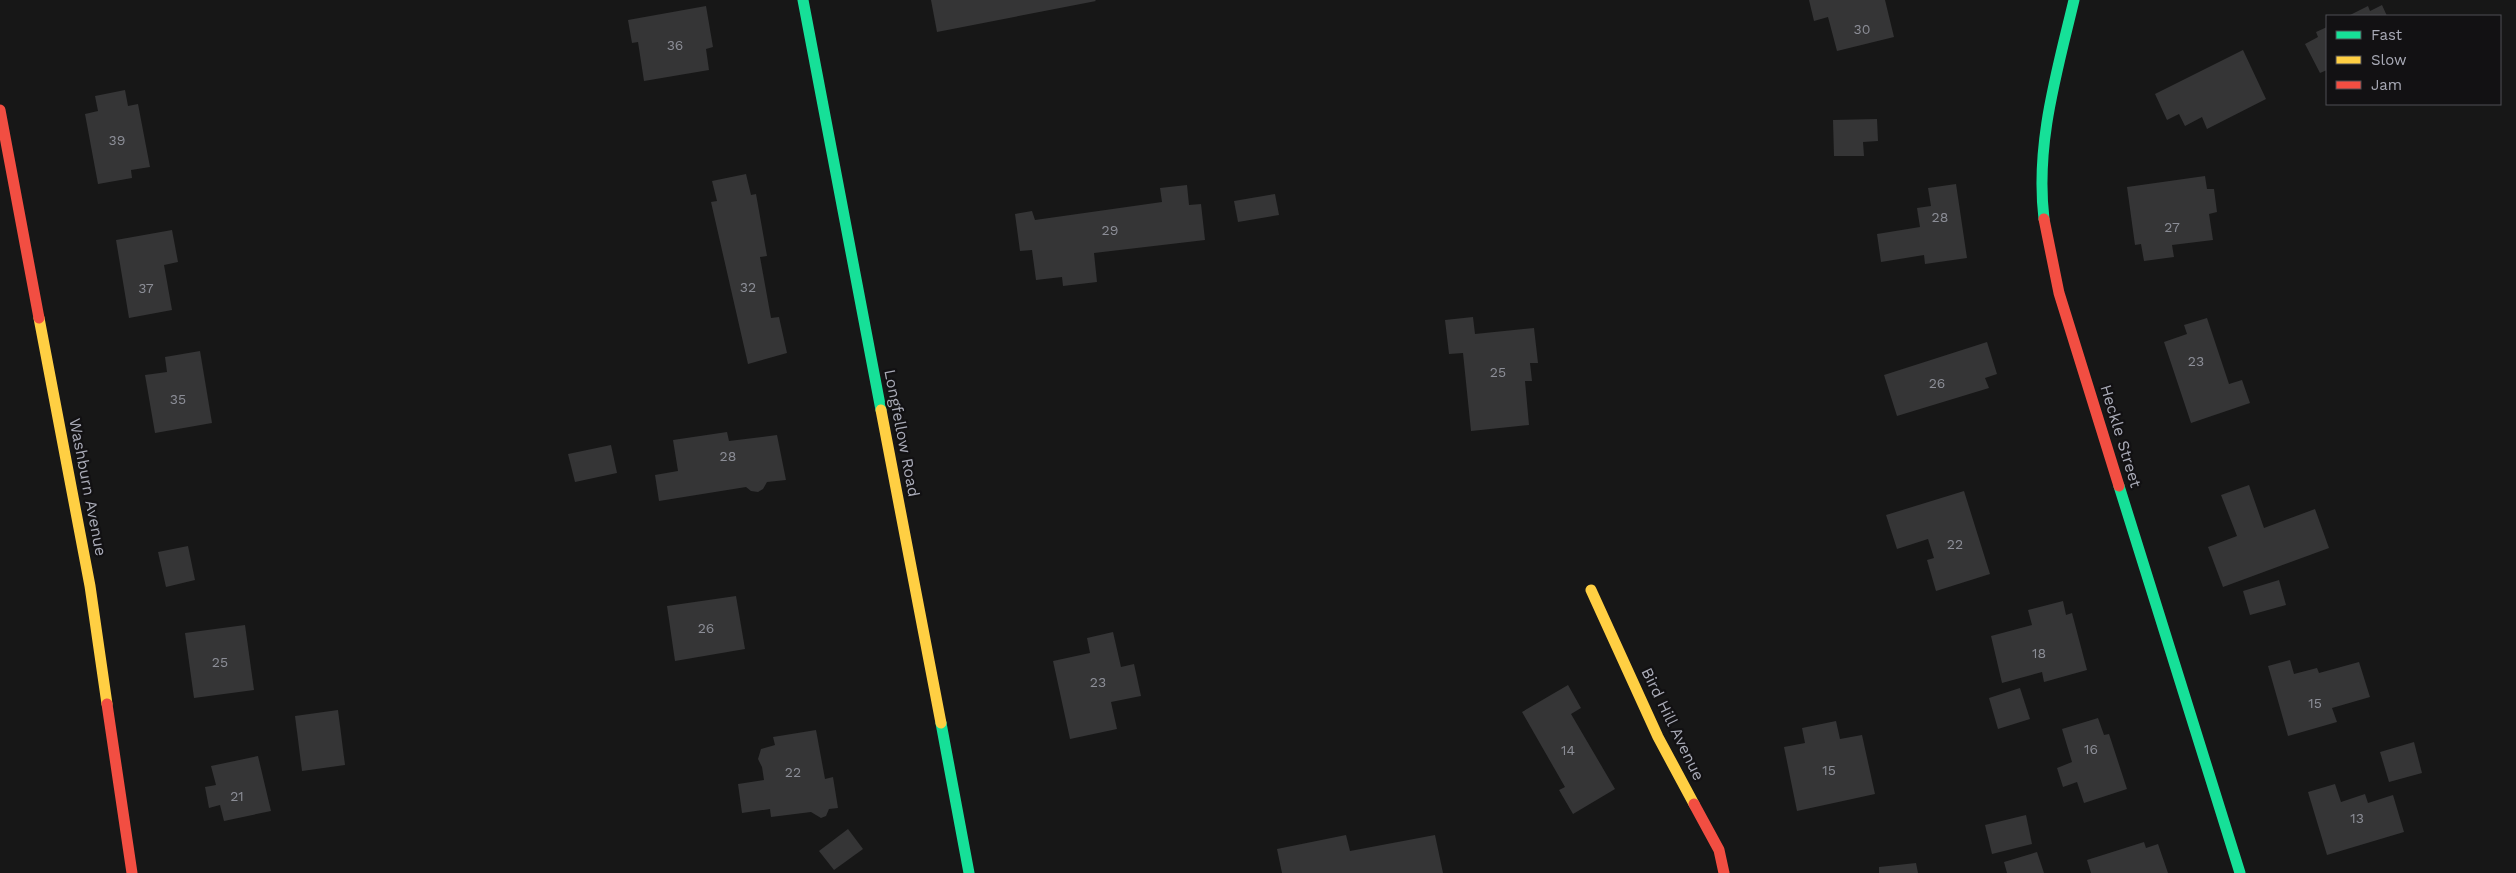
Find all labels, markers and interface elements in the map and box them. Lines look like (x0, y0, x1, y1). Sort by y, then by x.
legend (2326, 15, 2501, 105)
house number: 30 (1854, 21, 1870, 37)
text: Fast (2371, 26, 2403, 44)
house number: 36 (667, 37, 683, 53)
text: Slow (2371, 51, 2407, 69)
text: Jam (2371, 76, 2402, 94)
house number: 39 (109, 132, 125, 148)
house number: 28 (1932, 209, 1948, 225)
house number: 27 (2164, 219, 2180, 235)
house number: 29 (1102, 222, 1118, 238)
house number: 32 (740, 279, 756, 295)
house number: 37 (138, 280, 154, 296)
house number: 23 (2188, 353, 2204, 369)
house number: 25 (1490, 364, 1506, 380)
street label: Longfellow Road (880, 368, 924, 498)
house number: 26 (1929, 375, 1945, 391)
street label: Heckle Street (2096, 382, 2146, 490)
house number: 35 (170, 391, 186, 407)
street label: Washburn Avenue (65, 417, 111, 557)
house number: 28 (720, 448, 736, 464)
house number: 22 (1947, 536, 1963, 552)
house number: 26 (698, 620, 714, 636)
house number: 18 (2032, 645, 2046, 661)
house number: 25 (212, 654, 228, 670)
street label: Bird Hill Avenue (1637, 665, 1709, 783)
house number: 23 (1090, 674, 1106, 690)
house number: 15 (2308, 695, 2322, 711)
house number: 16 (2084, 741, 2098, 757)
house number: 14 (1561, 742, 1575, 758)
house number: 15 (1822, 762, 1836, 778)
house number: 22 (785, 764, 801, 780)
house number: 21 (230, 788, 244, 804)
house number: 13 (2350, 810, 2364, 826)

